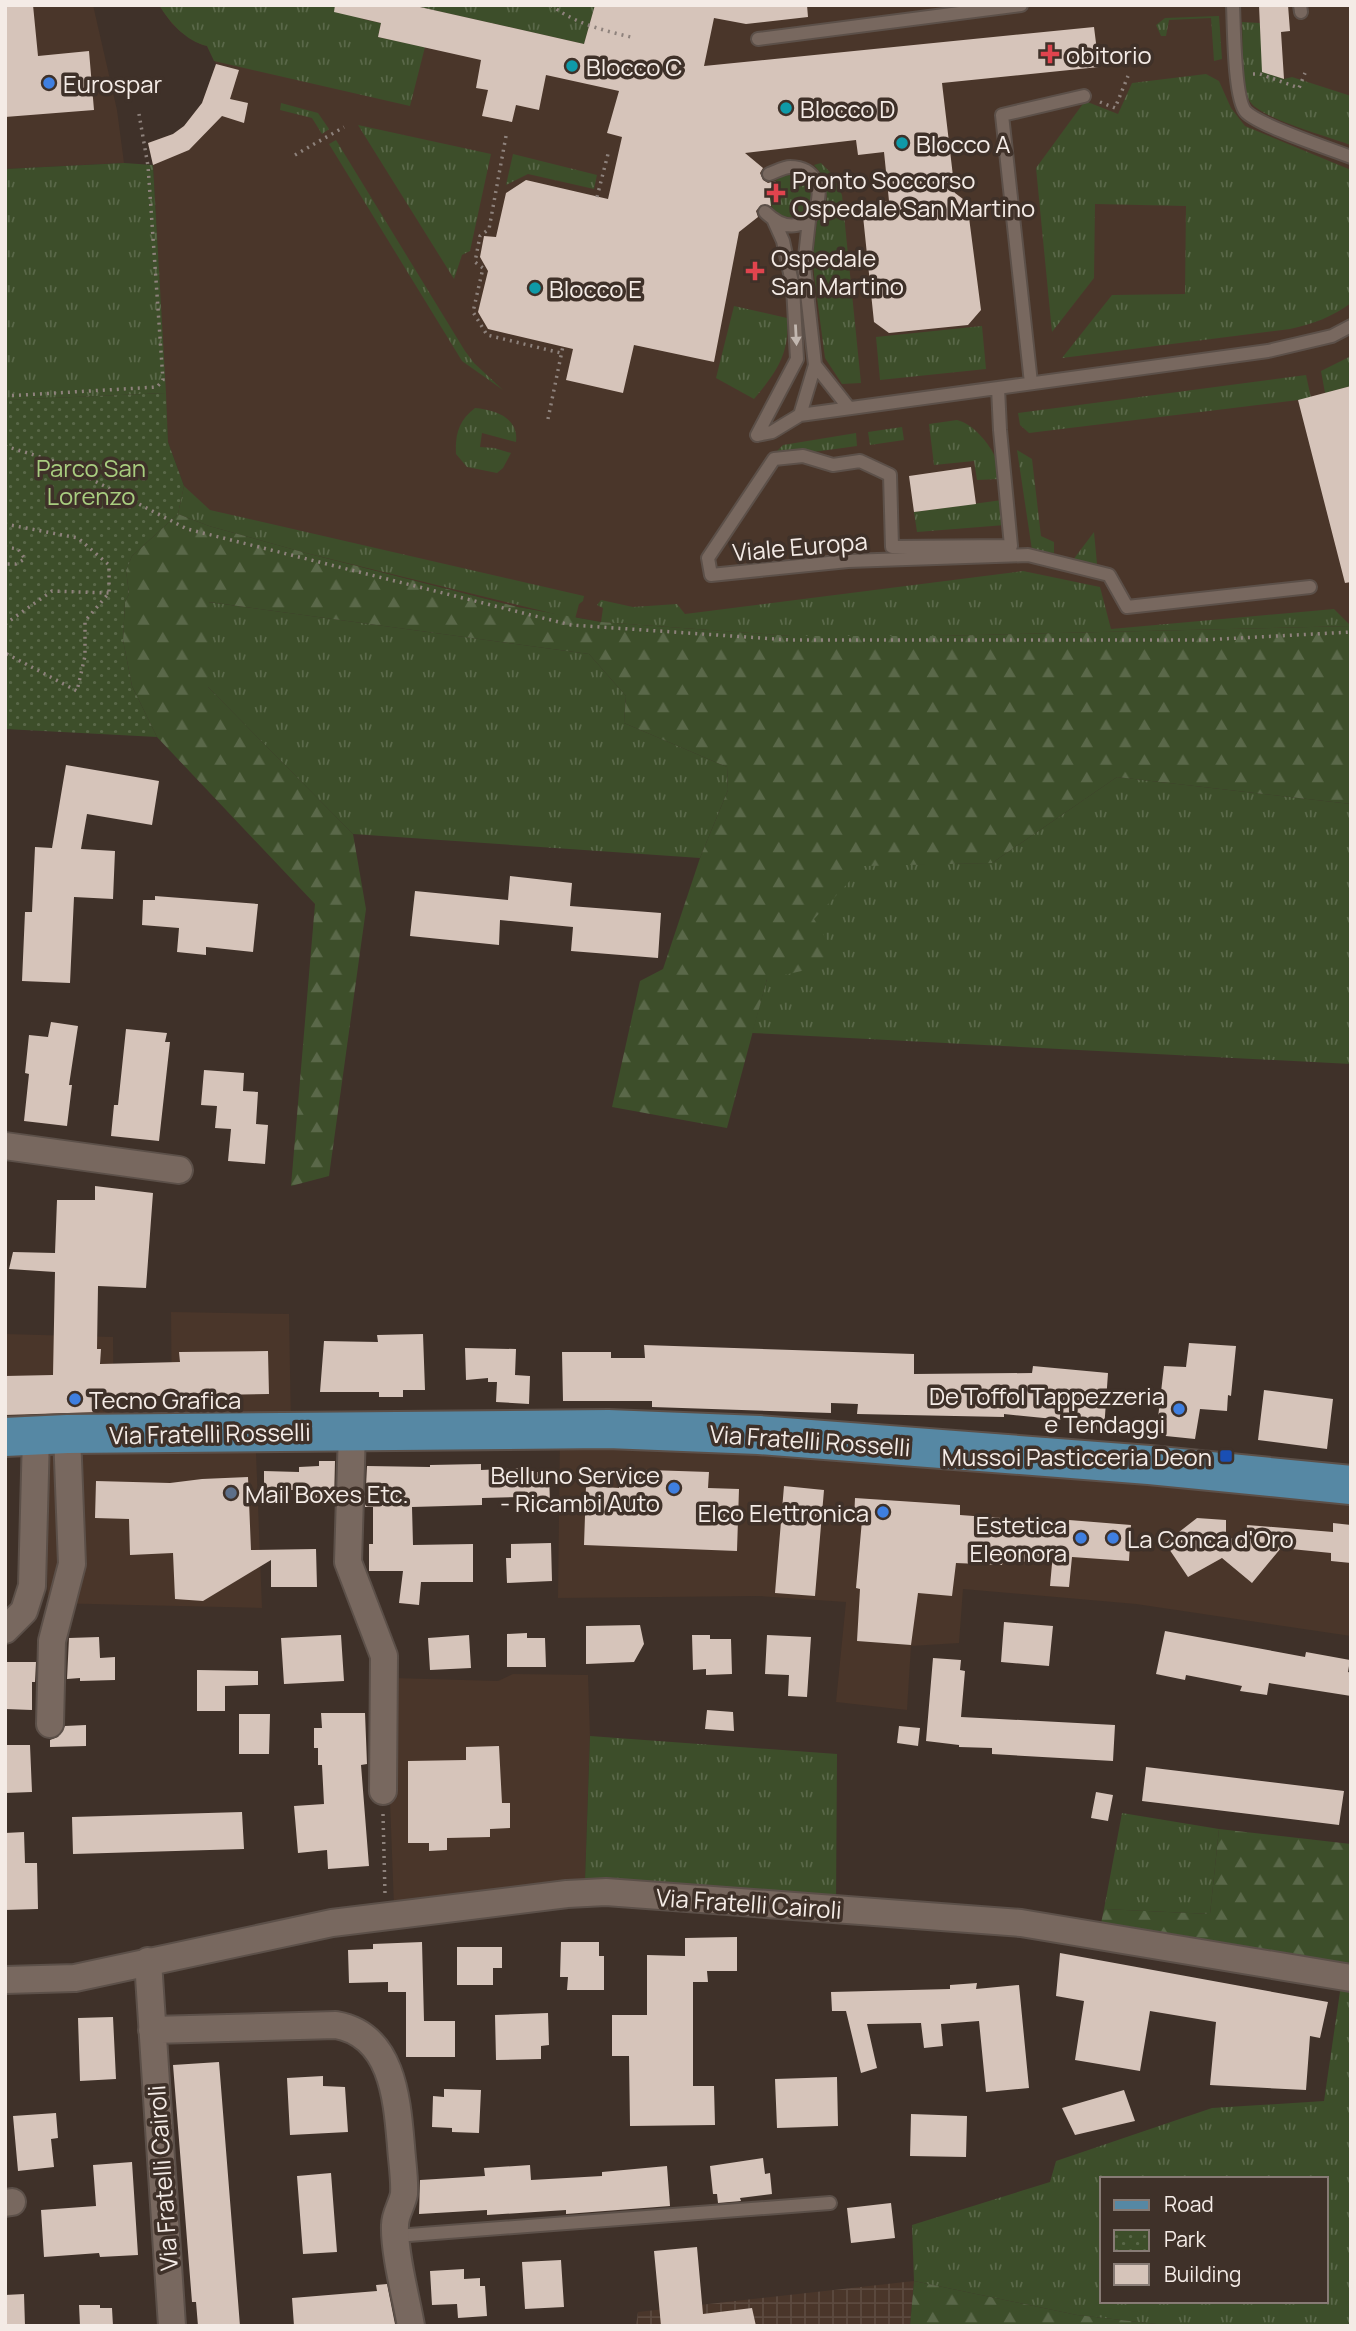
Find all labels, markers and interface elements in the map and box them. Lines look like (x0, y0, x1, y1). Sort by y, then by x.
place label: obitorio (1066, 38, 1152, 71)
marker: obitorio (1040, 44, 1060, 64)
place label: Blocco C (586, 50, 683, 83)
marker: Blocco C (564, 58, 580, 74)
place label: Eurospar (63, 67, 163, 100)
marker: Eurospar (41, 75, 57, 91)
place label: Blocco D (800, 92, 895, 125)
marker: Blocco D (778, 100, 794, 116)
place label: Blocco A (916, 127, 1011, 160)
marker: Blocco A (894, 135, 910, 151)
place label: Pronto Soccorso Ospedale San Martino (792, 163, 1035, 224)
marker: Pronto Soccorso Ospedale San Martino (766, 183, 786, 203)
place label: Ospedale San Martino (771, 241, 904, 302)
marker: Ospedale San Martino (745, 261, 765, 281)
place label: Blocco E (549, 272, 642, 305)
marker: Blocco E (527, 280, 543, 296)
one-way arrow (790, 324, 801, 346)
park label: Parco San Lorenzo (36, 451, 146, 512)
street label: Viale Europa (731, 524, 869, 568)
place label: De Toffol Tappezzeria e Tendaggi (929, 1379, 1165, 1440)
place label: Tecno Grafica (89, 1383, 241, 1416)
marker: Tecno Grafica (67, 1391, 83, 1407)
marker: De Toffol Tappezzeria e Tendaggi (1171, 1401, 1187, 1417)
street label: Via Fratelli Rosselli (109, 1415, 311, 1451)
street label: Via Fratelli Rosselli (708, 1417, 912, 1463)
place label: Mussoi Pasticceria Deon (942, 1440, 1212, 1473)
marker: Mussoi Pasticceria Deon (1218, 1448, 1234, 1464)
place label: Belluno Service - Ricambi Auto (490, 1458, 660, 1519)
place label: Mail Boxes Etc. (245, 1477, 408, 1510)
marker: Belluno Service - Ricambi Auto (666, 1480, 682, 1496)
marker: Mail Boxes Etc. (223, 1485, 239, 1501)
place label: Elco Elettronica (698, 1496, 869, 1529)
marker: Elco Elettronica (875, 1504, 891, 1520)
place label: Estetica Eleonora (970, 1508, 1067, 1569)
place label: La Conca d'Oro (1127, 1522, 1294, 1555)
marker: Estetica Eleonora (1073, 1530, 1089, 1546)
marker: La Conca d'Oro (1105, 1530, 1121, 1546)
street label: Via Fratelli Cairoli (655, 1880, 843, 1926)
street label: Via Fratelli Cairoli (139, 2084, 185, 2272)
legend (1100, 2177, 1328, 2303)
text: Road (1164, 2190, 1214, 2218)
text: Park (1164, 2225, 1206, 2253)
text: Building (1164, 2260, 1241, 2288)

